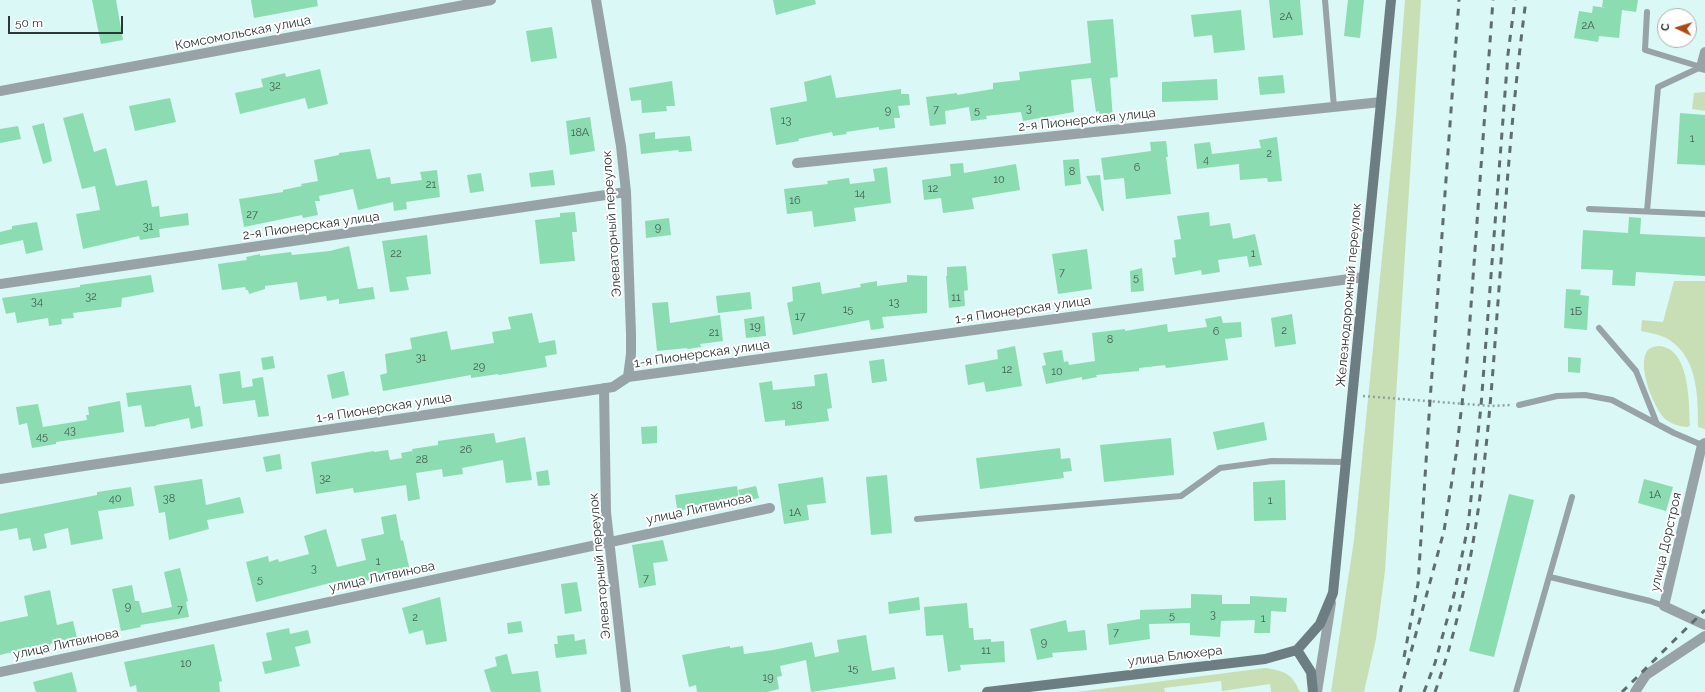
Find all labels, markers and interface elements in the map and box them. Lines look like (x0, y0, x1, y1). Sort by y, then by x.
scale bar (10, 8, 125, 34)
north arrow (1657, 8, 1697, 48)
house number: 2А (1279, 10, 1293, 24)
street label: Комсомольская улица (174, 12, 312, 54)
text: 50 m (15, 16, 43, 30)
house number: 2А (1581, 19, 1595, 33)
text: С (1659, 23, 1672, 31)
house number: 32 (269, 79, 281, 93)
house number: 3 (1026, 102, 1032, 116)
house number: 7 (933, 103, 939, 117)
house number: 9 (885, 104, 891, 118)
house number: 5 (974, 104, 980, 118)
street label: 2-я Пионерская улица (1018, 105, 1156, 135)
house number: 13 (781, 114, 791, 128)
house number: 18А (571, 126, 589, 140)
house number: 1 (1690, 132, 1694, 146)
house number: 2 (1266, 147, 1272, 161)
street label: Элеваторный переулок (599, 150, 625, 298)
house number: 4 (1203, 153, 1209, 167)
house number: 6 (1134, 161, 1140, 175)
house number: 8 (1069, 165, 1075, 179)
house number: 10 (993, 173, 1005, 187)
house number: 21 (426, 178, 436, 192)
house number: 12 (928, 182, 938, 196)
house number: 14 (855, 187, 865, 201)
house number: 16 (789, 194, 801, 208)
street label: Железнодорожный переулок (1333, 202, 1365, 388)
house number: 27 (246, 208, 258, 222)
street label: 2-я Пионерская улица (242, 209, 380, 243)
house number: 31 (143, 220, 153, 234)
house number: 9 (655, 221, 661, 235)
house number: 22 (390, 247, 402, 261)
house number: 1 (1251, 247, 1255, 261)
house number: 7 (1059, 266, 1065, 280)
house number: 5 (1133, 271, 1139, 285)
house number: 32 (85, 290, 97, 304)
house number: 11 (951, 291, 961, 305)
street label: 1-я Пионерская улица (954, 293, 1092, 327)
house number: 34 (31, 295, 43, 309)
house number: 13 (889, 296, 899, 310)
house number: 15 (843, 303, 853, 317)
house number: 1Б (1570, 305, 1582, 319)
house number: 17 (795, 310, 805, 324)
house number: 19 (749, 320, 761, 334)
house number: 2 (1281, 324, 1287, 338)
house number: 6 (1213, 325, 1219, 339)
house number: 21 (709, 326, 719, 340)
house number: 8 (1107, 333, 1113, 347)
street label: 1-я Пионерская улица (633, 337, 771, 371)
house number: 31 (416, 351, 426, 365)
house number: 29 (473, 360, 485, 374)
house number: 12 (1002, 363, 1012, 377)
house number: 10 (1051, 365, 1063, 379)
street label: 1-я Пионерская улица (315, 390, 453, 426)
house number: 18 (791, 399, 803, 413)
house number: 43 (64, 424, 76, 438)
house number: 45 (36, 430, 48, 444)
house number: 26 (460, 443, 472, 457)
house number: 28 (416, 453, 428, 467)
house number: 32 (319, 472, 331, 486)
house number: 1А (1649, 488, 1661, 502)
street label: улица Литвинова (645, 490, 753, 528)
street label: улица Дорстроя (1647, 491, 1685, 593)
house number: 40 (109, 492, 121, 506)
house number: 38 (163, 492, 175, 506)
street label: Элеваторный переулок (586, 492, 614, 640)
house number: 1 (1268, 494, 1272, 508)
house number: 1А (789, 506, 801, 520)
house number: 1 (376, 555, 380, 569)
street label: улица Литвинова (328, 558, 436, 596)
house number: 3 (311, 562, 317, 576)
house number: 7 (643, 572, 649, 586)
house number: 5 (257, 573, 263, 587)
house number: 9 (125, 600, 131, 614)
house number: 7 (177, 603, 183, 617)
house number: 3 (1210, 608, 1216, 622)
house number: 5 (1169, 609, 1175, 623)
house number: 2 (412, 611, 418, 625)
house number: 1 (1261, 612, 1265, 626)
street label: улица Литвинова (12, 625, 120, 663)
house number: 7 (1113, 626, 1119, 640)
house number: 9 (1041, 636, 1047, 650)
street label: улица Блюхера (1127, 642, 1223, 670)
house number: 11 (981, 644, 991, 658)
house number: 10 (180, 657, 192, 671)
house number: 15 (848, 662, 858, 676)
house number: 19 (762, 671, 774, 685)

